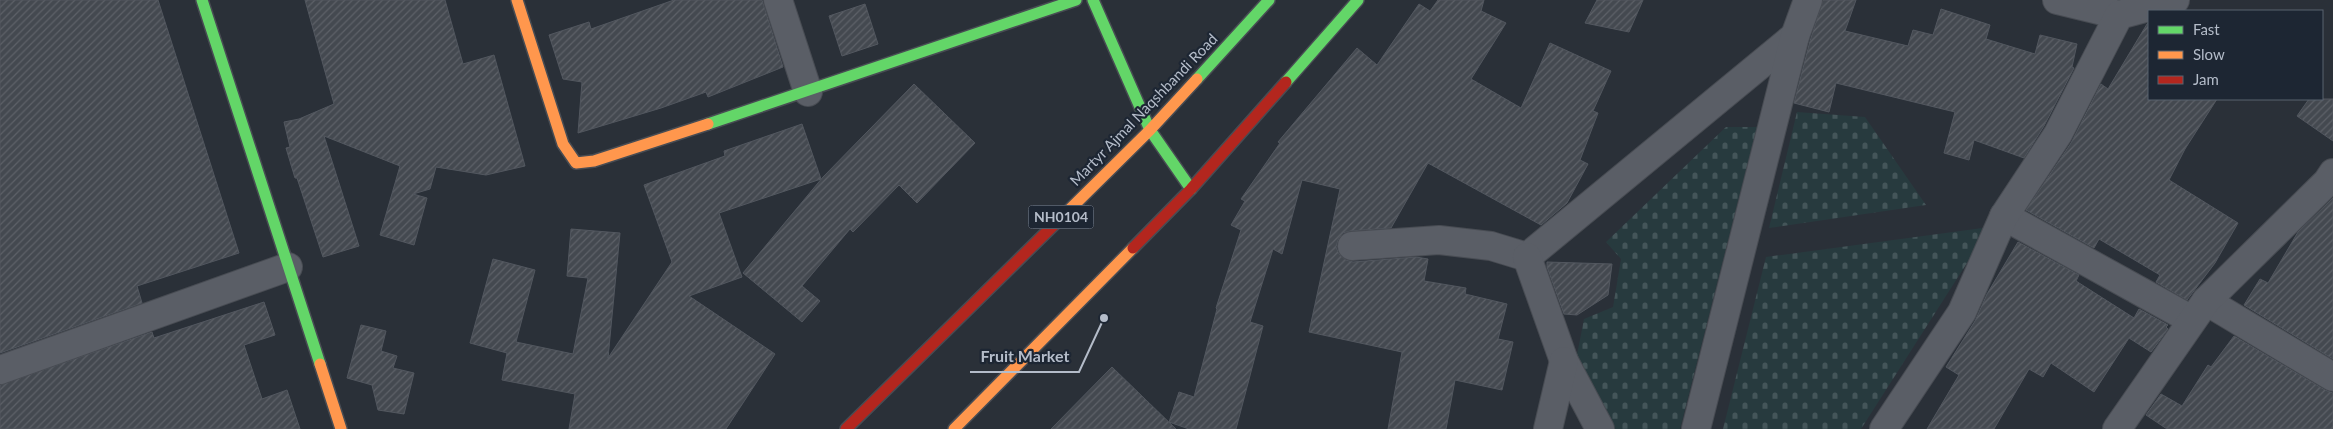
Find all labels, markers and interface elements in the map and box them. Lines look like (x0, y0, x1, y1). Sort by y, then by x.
legend (2148, 10, 2323, 100)
text: Fast (2193, 20, 2220, 38)
street label: Martyr Ajmal Naqshbandi Road (1066, 30, 1221, 189)
text: Slow (2193, 45, 2225, 63)
text: Jam (2193, 70, 2219, 88)
road number: NH0104 (1028, 206, 1094, 228)
callout: Fruit Market (970, 341, 1079, 372)
text: Fruit Market (981, 346, 1069, 365)

